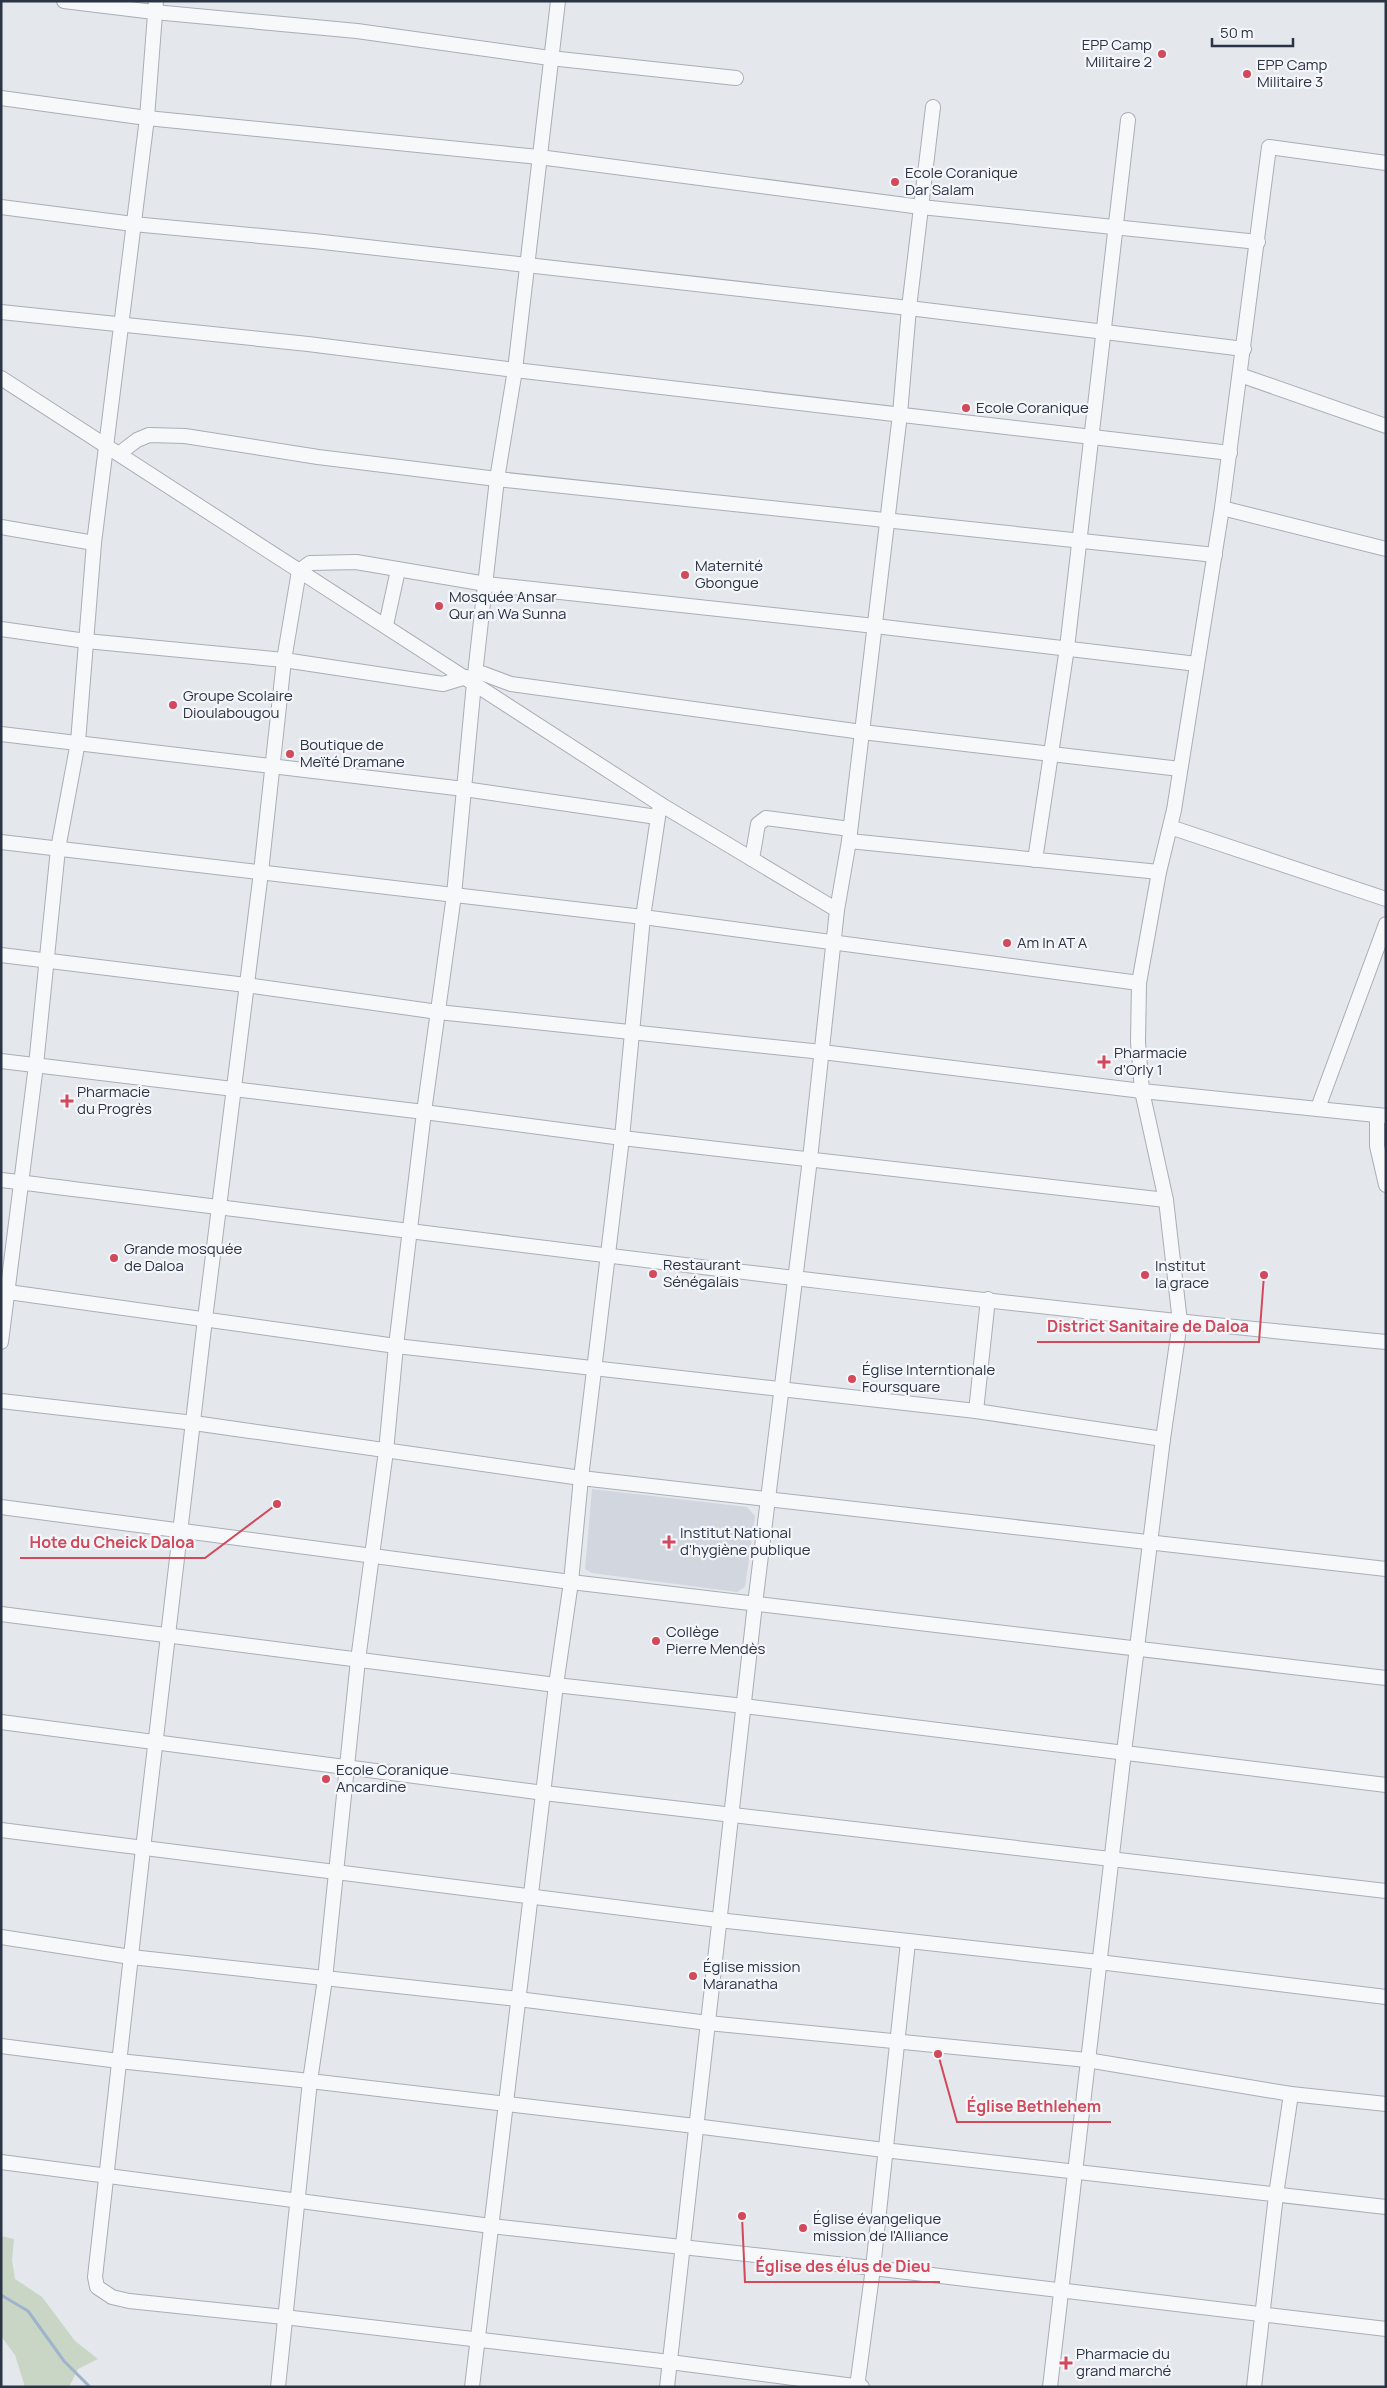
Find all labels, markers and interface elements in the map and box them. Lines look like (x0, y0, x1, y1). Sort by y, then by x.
scale bar (1212, 15, 1293, 47)
text: 50 m (1220, 22, 1254, 43)
place label: EPP Camp Militaire 2 (1082, 34, 1152, 72)
marker: EPP Camp Militaire 2 (1156, 48, 1168, 60)
place label: EPP Camp Militaire 3 (1257, 54, 1327, 92)
marker: EPP Camp Militaire 3 (1241, 68, 1253, 80)
place label: Ecole Coranique Dar Salam (905, 162, 1018, 200)
marker: Ecole Coranique Dar Salam (889, 176, 901, 188)
place label: Ecole Coranique (976, 397, 1089, 418)
marker: Ecole Coranique (960, 402, 972, 414)
place label: Maternité Gbongue (695, 555, 763, 593)
marker: Maternité Gbongue (679, 569, 691, 581)
place label: Mosquée Ansar Qur an Wa Sunna (449, 586, 566, 624)
marker: Mosquée Ansar Qur an Wa Sunna (433, 600, 445, 612)
place label: Groupe Scolaire Dioulabougou (183, 685, 293, 723)
marker: Groupe Scolaire Dioulabougou (167, 699, 179, 711)
place label: Boutique de Meïté Dramane (300, 734, 405, 772)
marker: Boutique de Meïté Dramane (284, 748, 296, 760)
place label: Am In AT A (1017, 932, 1088, 953)
marker: Am In AT A (1001, 937, 1013, 949)
place label: Pharmacie d'Orly 1 (1114, 1042, 1187, 1080)
marker: Pharmacie d'Orly 1 (1098, 1056, 1110, 1068)
place label: Pharmacie du Progrès (77, 1081, 152, 1119)
marker: Pharmacie du Progrès (61, 1095, 73, 1107)
place label: Grande mosquée de Daloa (124, 1238, 242, 1276)
marker: Grande mosquée de Daloa (108, 1252, 120, 1264)
place label: Restaurant Sénégalais (663, 1254, 741, 1292)
place label: Institut la grace (1155, 1255, 1209, 1293)
marker: Restaurant Sénégalais (647, 1268, 659, 1280)
marker: Institut la grace (1139, 1269, 1151, 1281)
callout: District Sanitaire de Daloa (1037, 1311, 1259, 1342)
text: District Sanitaire de Daloa (1047, 1315, 1249, 1337)
place label: Église Interntionale Foursquare (862, 1359, 995, 1397)
marker: Église Interntionale Foursquare (846, 1373, 858, 1385)
place label: Institut National d'hygiène publique (680, 1522, 811, 1560)
callout: Hote du Cheick Daloa (20, 1527, 205, 1558)
text: Hote du Cheick Daloa (30, 1531, 194, 1553)
marker: Institut National d'hygiène publique (662, 1535, 676, 1549)
place label: Collège Pierre Mendès (666, 1621, 765, 1659)
marker: Collège Pierre Mendès (650, 1635, 662, 1647)
place label: Ecole Coranique Ancardine (336, 1759, 449, 1797)
marker: Ecole Coranique Ancardine (320, 1773, 332, 1785)
place label: Église mission Maranatha (703, 1956, 800, 1994)
marker: Église mission Maranatha (687, 1970, 699, 1982)
callout: Église Bethlehem (957, 2091, 1111, 2122)
text: Église Bethlehem (967, 2095, 1101, 2117)
place label: Église évangelique mission de l'Alliance (813, 2208, 949, 2246)
marker: Église évangelique mission de l'Alliance (797, 2222, 809, 2234)
callout: Église des élus de Dieu (745, 2251, 940, 2282)
text: Église des élus de Dieu (755, 2255, 931, 2277)
place label: Pharmacie du grand marché (1076, 2343, 1172, 2381)
marker: Pharmacie du grand marché (1060, 2357, 1072, 2369)

